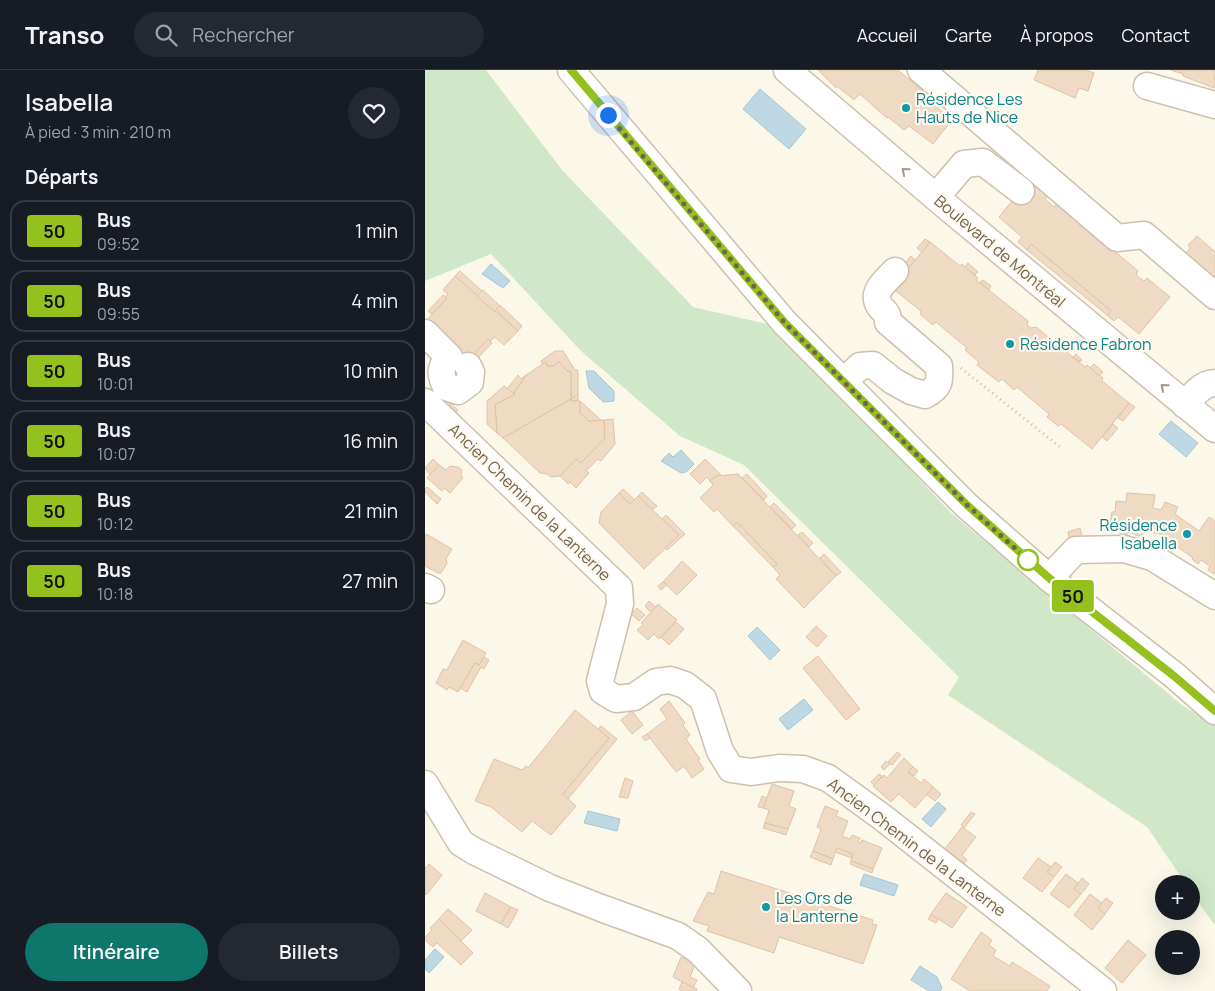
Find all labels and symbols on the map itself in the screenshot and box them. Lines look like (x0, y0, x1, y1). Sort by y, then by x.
place label: Résidence Les Hauts de Nice (916, 88, 1023, 128)
marker: Résidence Les Hauts de Nice (900, 102, 912, 114)
your location (596, 103, 621, 128)
one-way arrow (902, 168, 911, 176)
street label: Boulevard de Montréal (930, 190, 1070, 312)
place label: Résidence Fabron (1020, 333, 1151, 355)
marker: Résidence Fabron (1004, 338, 1016, 350)
one-way arrow (1161, 385, 1170, 393)
street label: Ancien Chemin de la Lanterne (444, 418, 616, 586)
place label: Résidence Isabella (1099, 514, 1177, 554)
marker: Résidence Isabella (1181, 528, 1193, 540)
unlabelled marker (1017, 549, 1039, 571)
line badge: 50 (1051, 580, 1095, 612)
street label: Ancien Chemin de la Lanterne (823, 773, 1011, 921)
place label: Les Ors de la Lanterne (776, 887, 858, 927)
marker: Les Ors de la Lanterne (760, 901, 772, 913)

